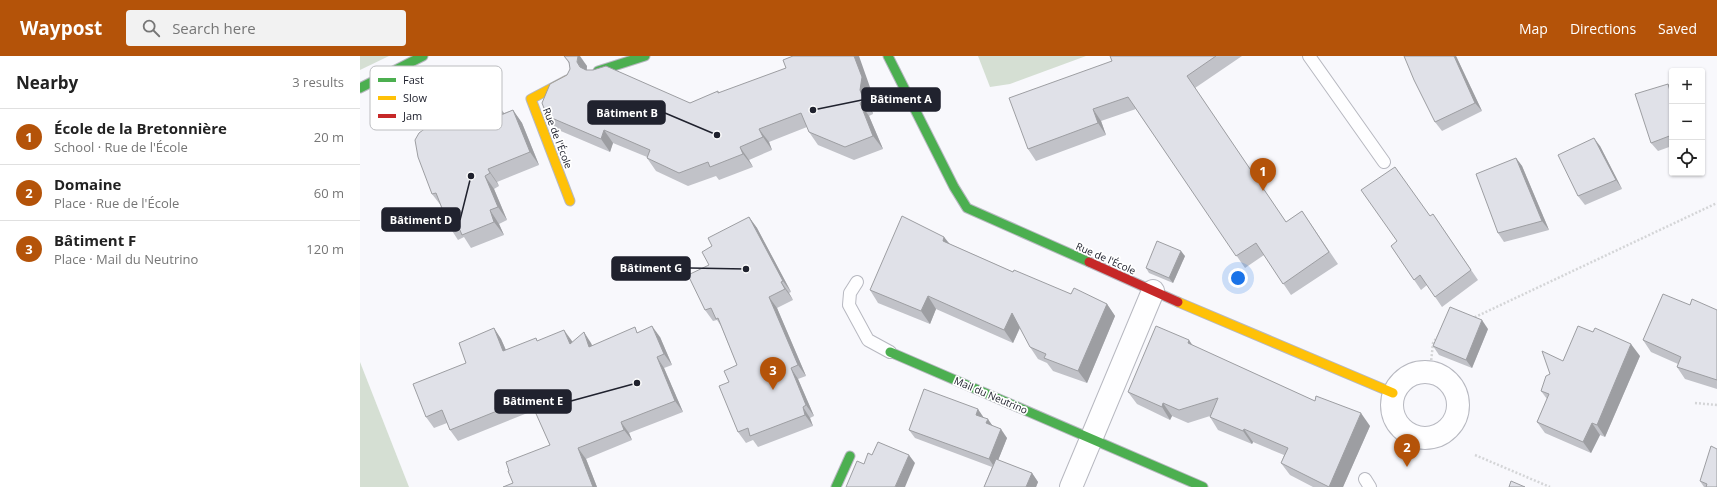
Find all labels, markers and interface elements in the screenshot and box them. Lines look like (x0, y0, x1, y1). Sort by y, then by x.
search box (126, 10, 406, 46)
text: Waypost (20, 15, 102, 41)
icon: search (140, 17, 162, 39)
text: Search here (172, 18, 256, 38)
text: Map (1519, 19, 1548, 38)
text: Directions (1570, 19, 1636, 38)
text: Saved (1658, 19, 1697, 38)
legend (370, 66, 502, 130)
map controls (1669, 68, 1705, 176)
button: + (1669, 68, 1705, 104)
text: Nearby (16, 71, 78, 94)
text: Fast (403, 72, 424, 87)
text: 3 results (292, 73, 344, 91)
callout: Bâtiment A (862, 88, 940, 111)
text: Slow (403, 90, 427, 105)
text: Bâtiment A (870, 91, 932, 106)
callout: Bâtiment B (588, 101, 665, 124)
button: − (1669, 104, 1705, 140)
text: Bâtiment B (596, 105, 658, 120)
street label: Rue de l'École (540, 106, 576, 171)
text: Jam (402, 108, 422, 123)
text: École de la Bretonnière (54, 118, 227, 138)
text: 1 (25, 128, 33, 146)
text: 20 m (314, 128, 344, 146)
text: School · Rue de l'École (54, 138, 188, 156)
button: locate (1669, 140, 1705, 176)
pin: 1 (1250, 158, 1276, 191)
text: Domaine (54, 174, 121, 194)
text: 2 (25, 184, 33, 202)
text: 60 m (314, 184, 344, 202)
text: Place · Rue de l'École (54, 194, 179, 212)
callout: Bâtiment D (382, 208, 460, 231)
text: Bâtiment D (390, 212, 452, 227)
text: Bâtiment F (54, 230, 136, 250)
street label: Rue de l'École (1074, 239, 1138, 278)
text: 3 (25, 240, 33, 258)
text: 120 m (306, 240, 344, 258)
text: Place · Mail du Neutrino (54, 250, 198, 268)
callout: Bâtiment G (612, 257, 690, 280)
text: Bâtiment G (620, 260, 682, 275)
your location (1228, 268, 1248, 288)
pin: 3 (760, 357, 786, 390)
street label: Mail du Neutrino (952, 373, 1030, 417)
callout: Bâtiment E (495, 390, 571, 413)
text: Bâtiment E (503, 393, 563, 408)
pin: 2 (1394, 434, 1420, 467)

